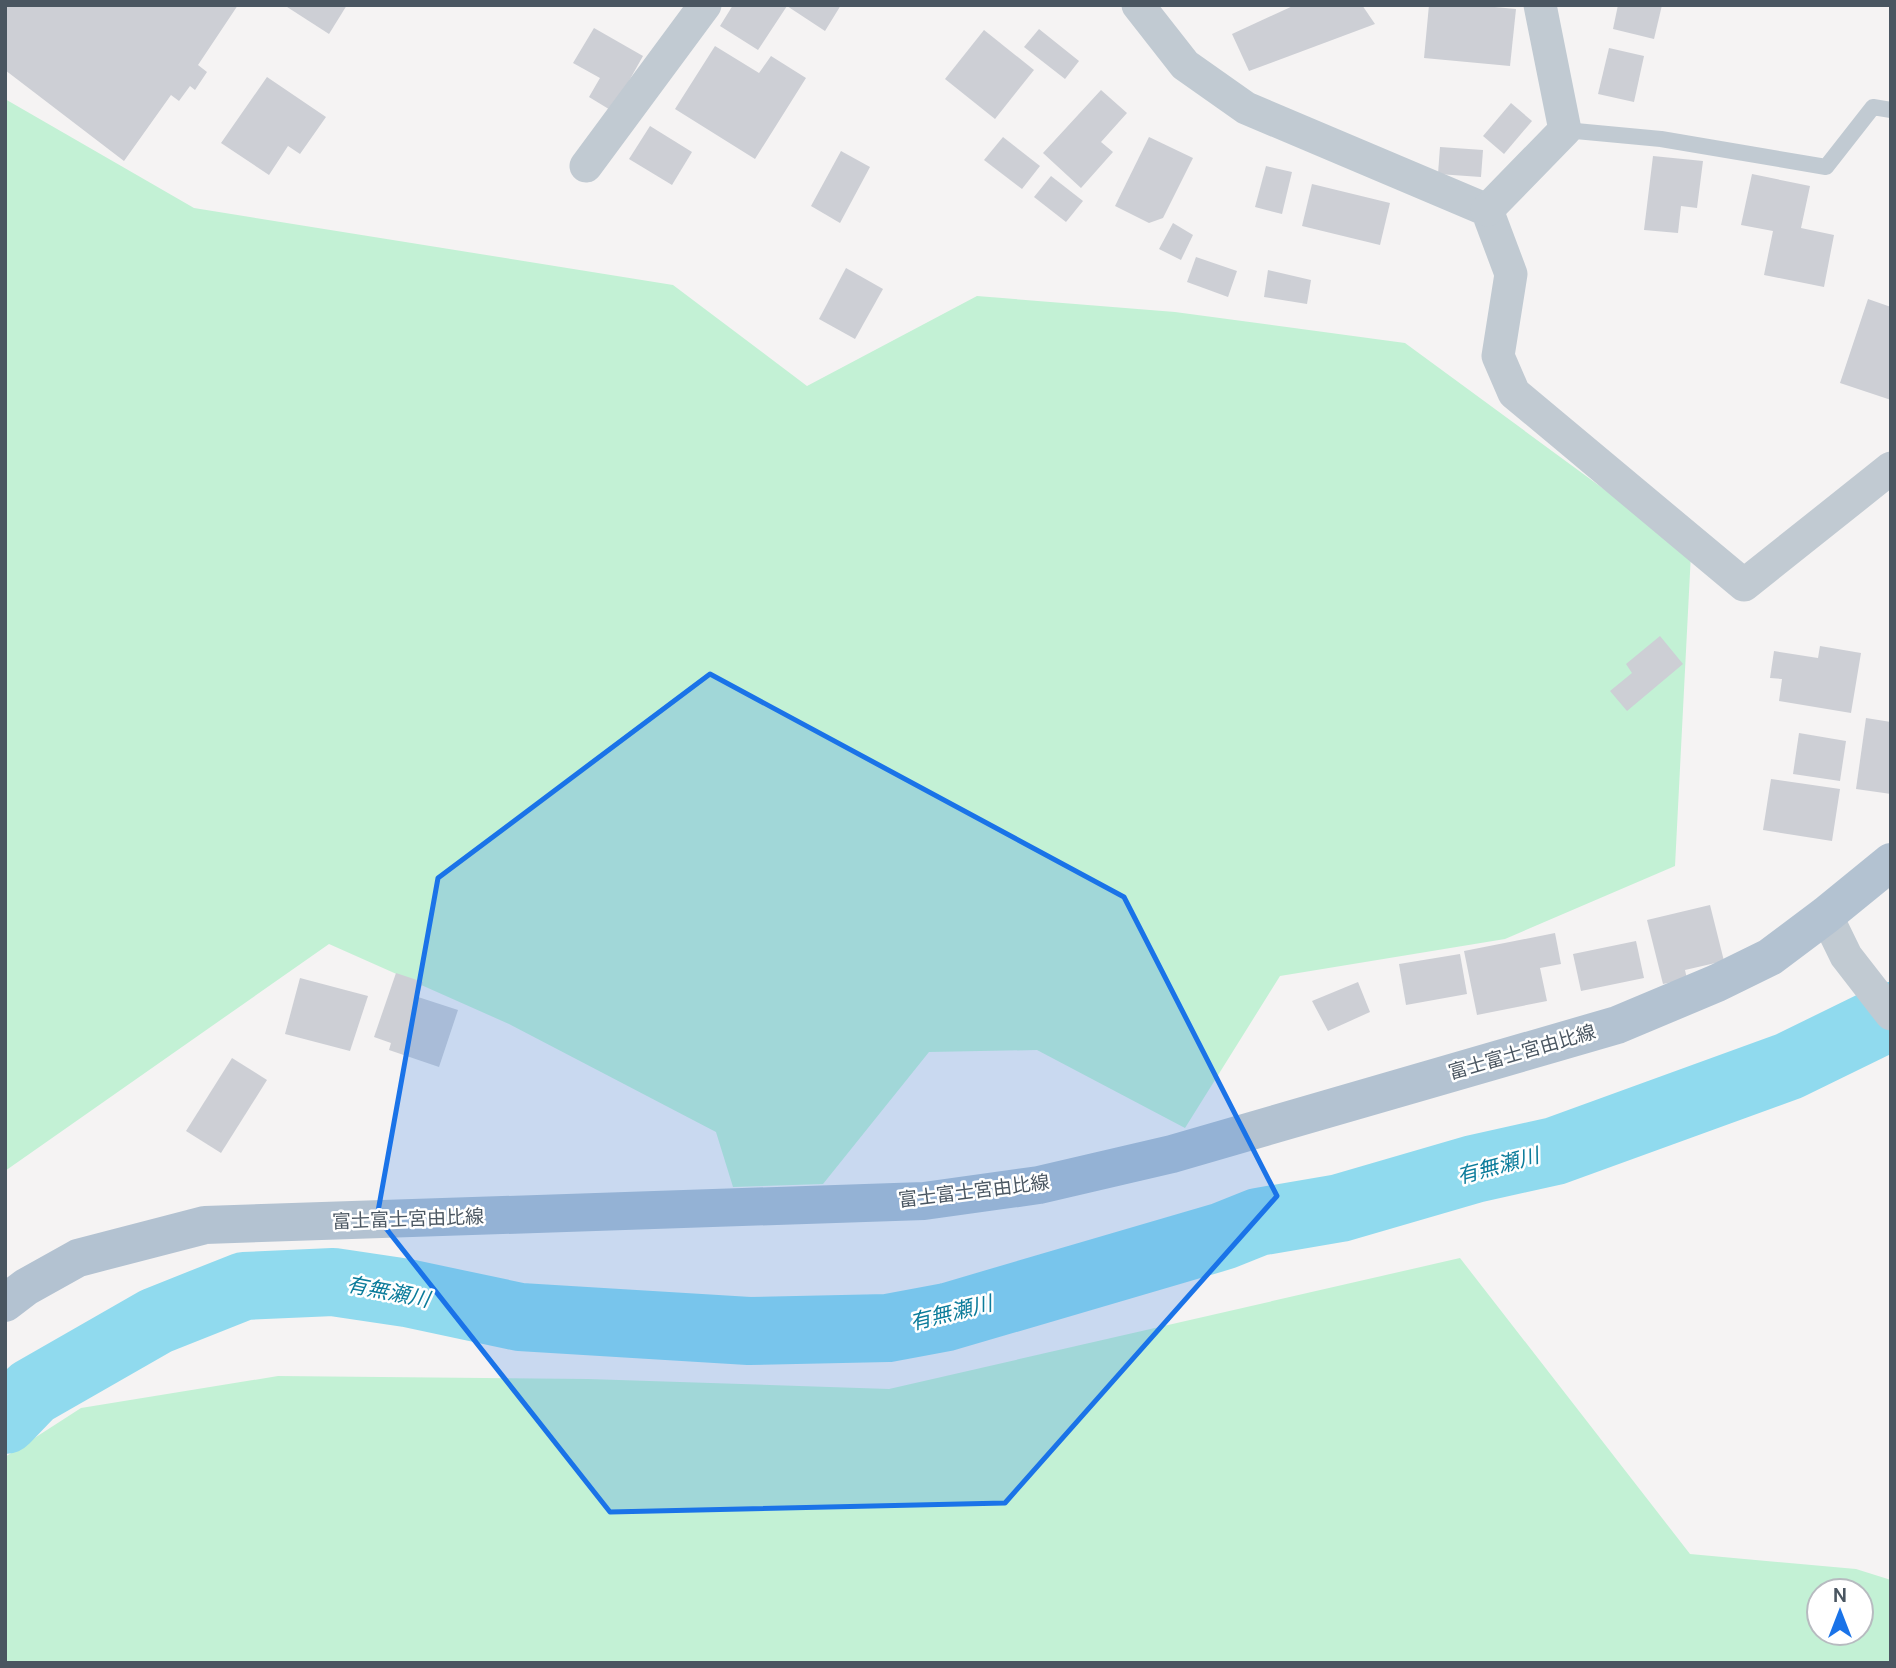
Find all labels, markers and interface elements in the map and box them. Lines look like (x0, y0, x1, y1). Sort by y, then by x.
street label: 富士富士宮由比線 (1445, 1019, 1599, 1085)
water label: 有無瀬川 (1454, 1141, 1544, 1190)
street label: 富士富士宮由比線 (897, 1169, 1051, 1213)
street label: 富士富士宮由比線 (332, 1204, 484, 1234)
water label: 有無瀬川 (344, 1270, 434, 1314)
water label: 有無瀬川 (907, 1289, 997, 1337)
north arrow (1805, 1577, 1875, 1647)
text: N (1833, 1583, 1847, 1608)

